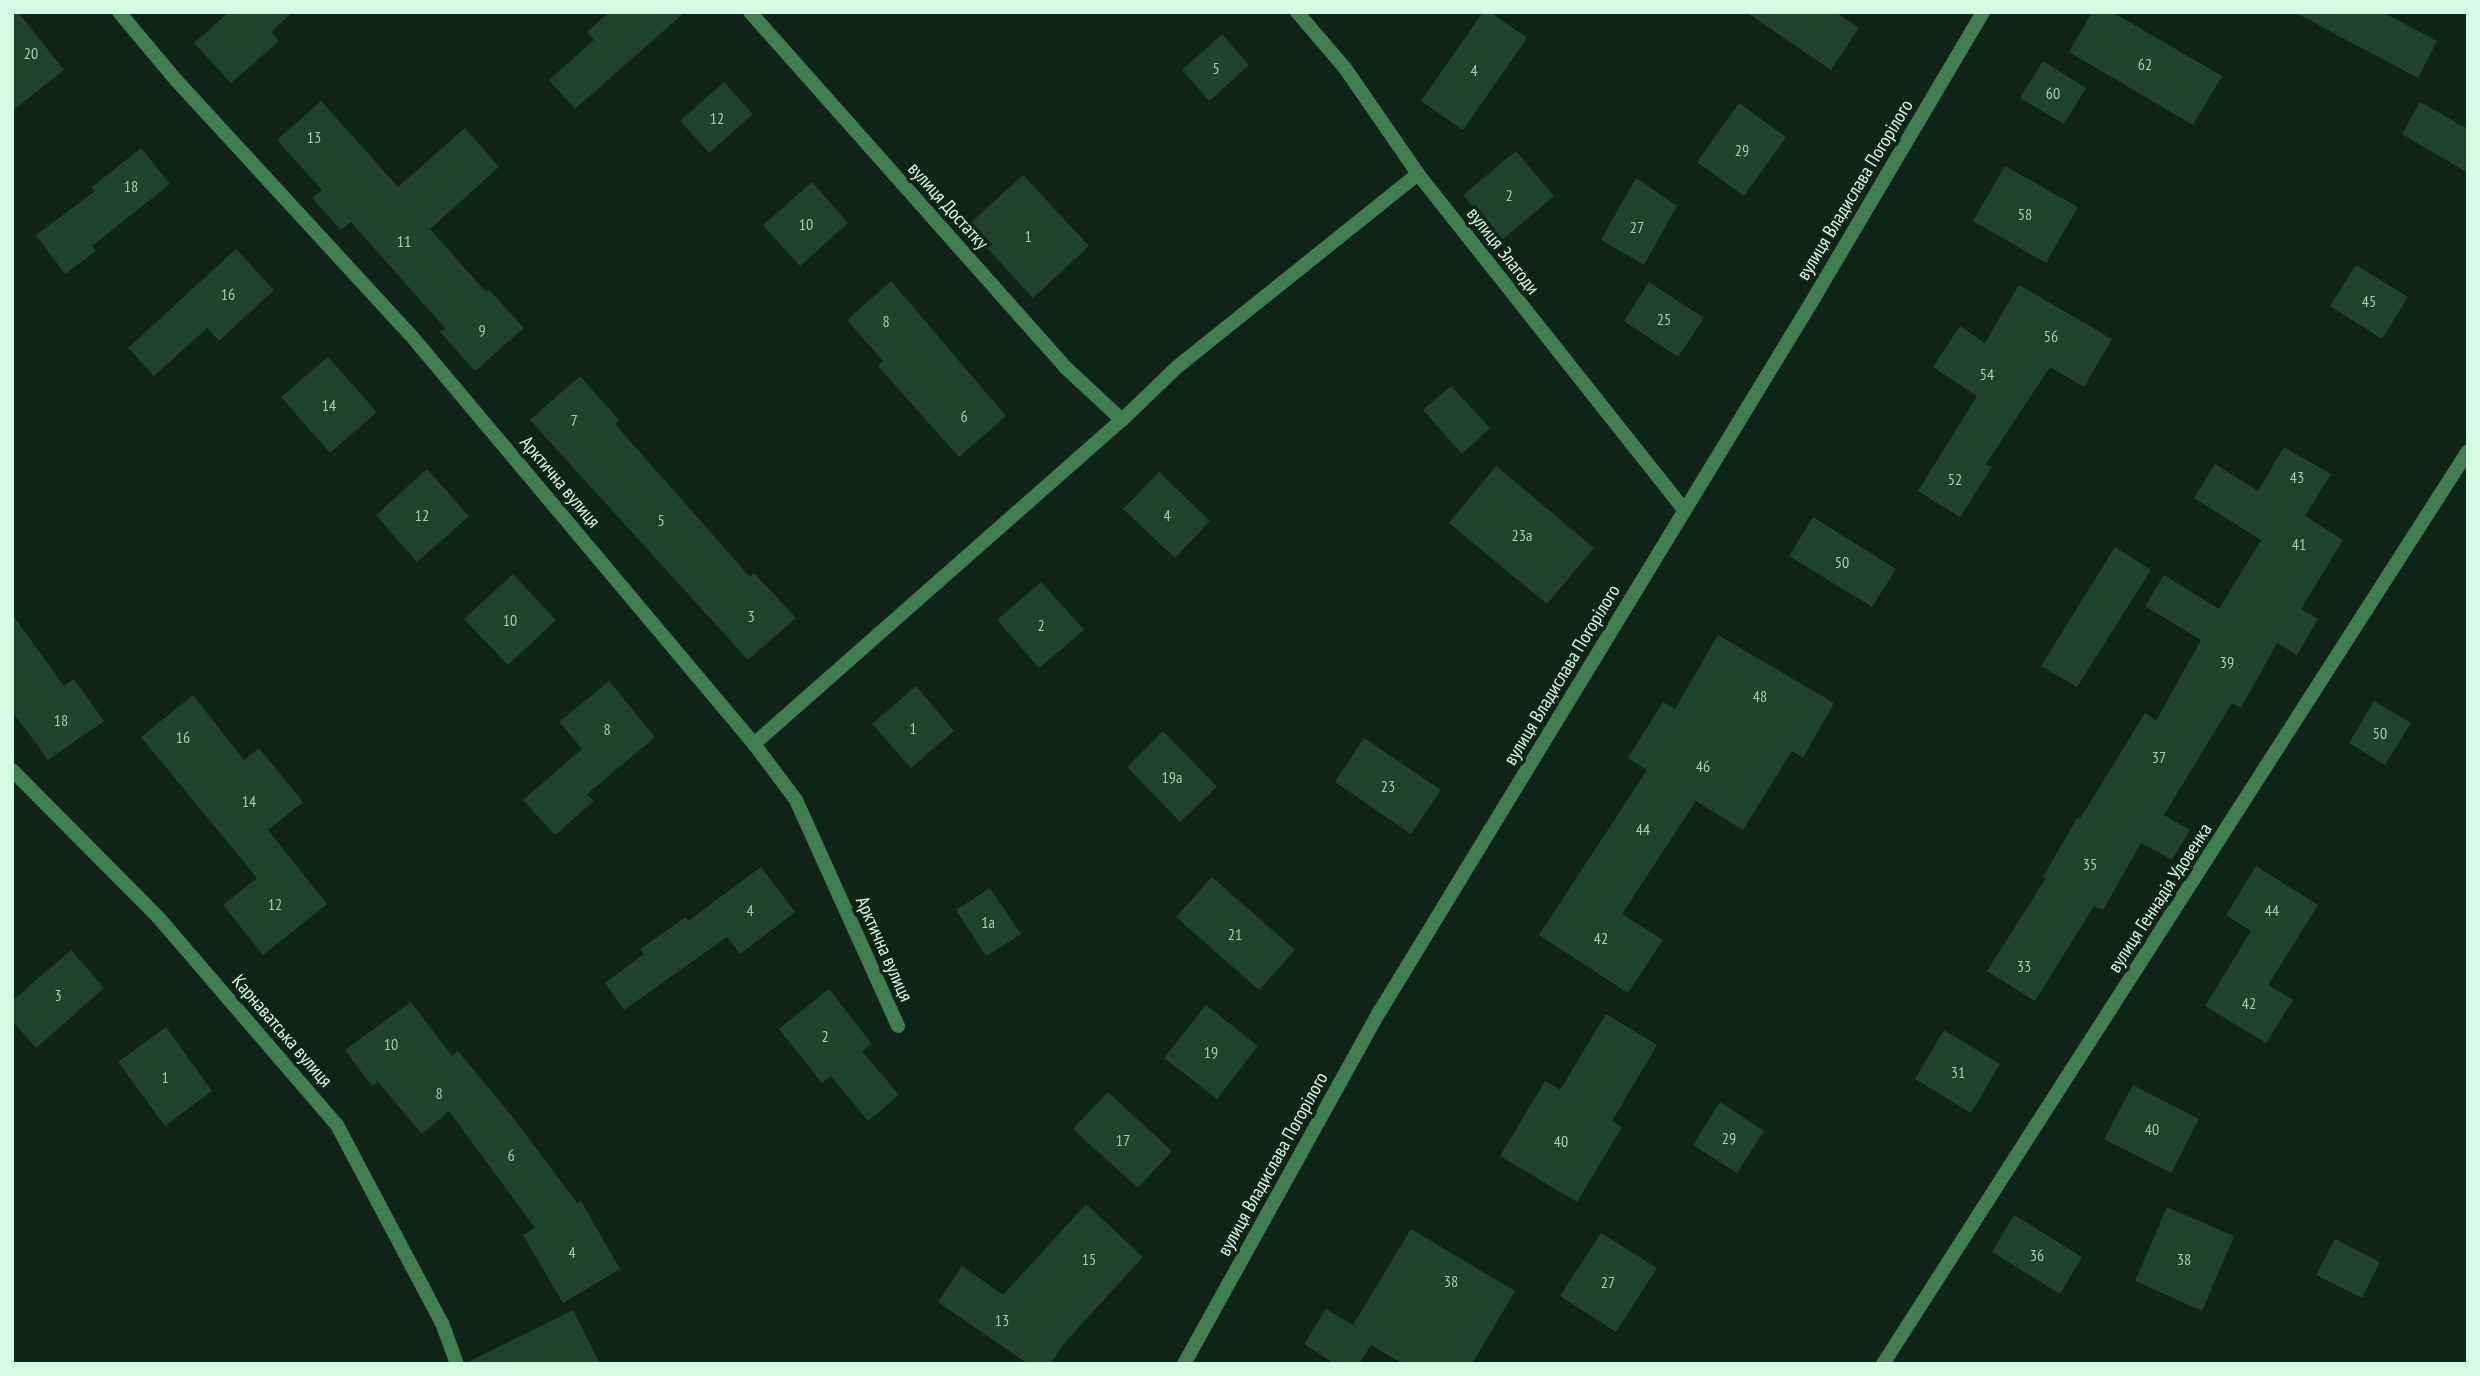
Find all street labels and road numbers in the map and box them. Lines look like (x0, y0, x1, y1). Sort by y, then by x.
street label: вулиця Владислава Погорілого (1792, 96, 1918, 284)
street label: вулиця Достатку (903, 158, 993, 254)
street label: вулиця Злагоди (1462, 203, 1544, 299)
street label: Арктична вулиця (515, 431, 605, 533)
street label: вулиця Владислава Погорілого (1499, 581, 1625, 769)
street label: вулиця Геннадія Удовенка (2103, 819, 2217, 977)
street label: Арктична вулиця (851, 893, 917, 1005)
street label: Карнаватська вулиця (227, 970, 337, 1092)
street label: вулиця Владислава Погорілого (1213, 1068, 1333, 1260)

